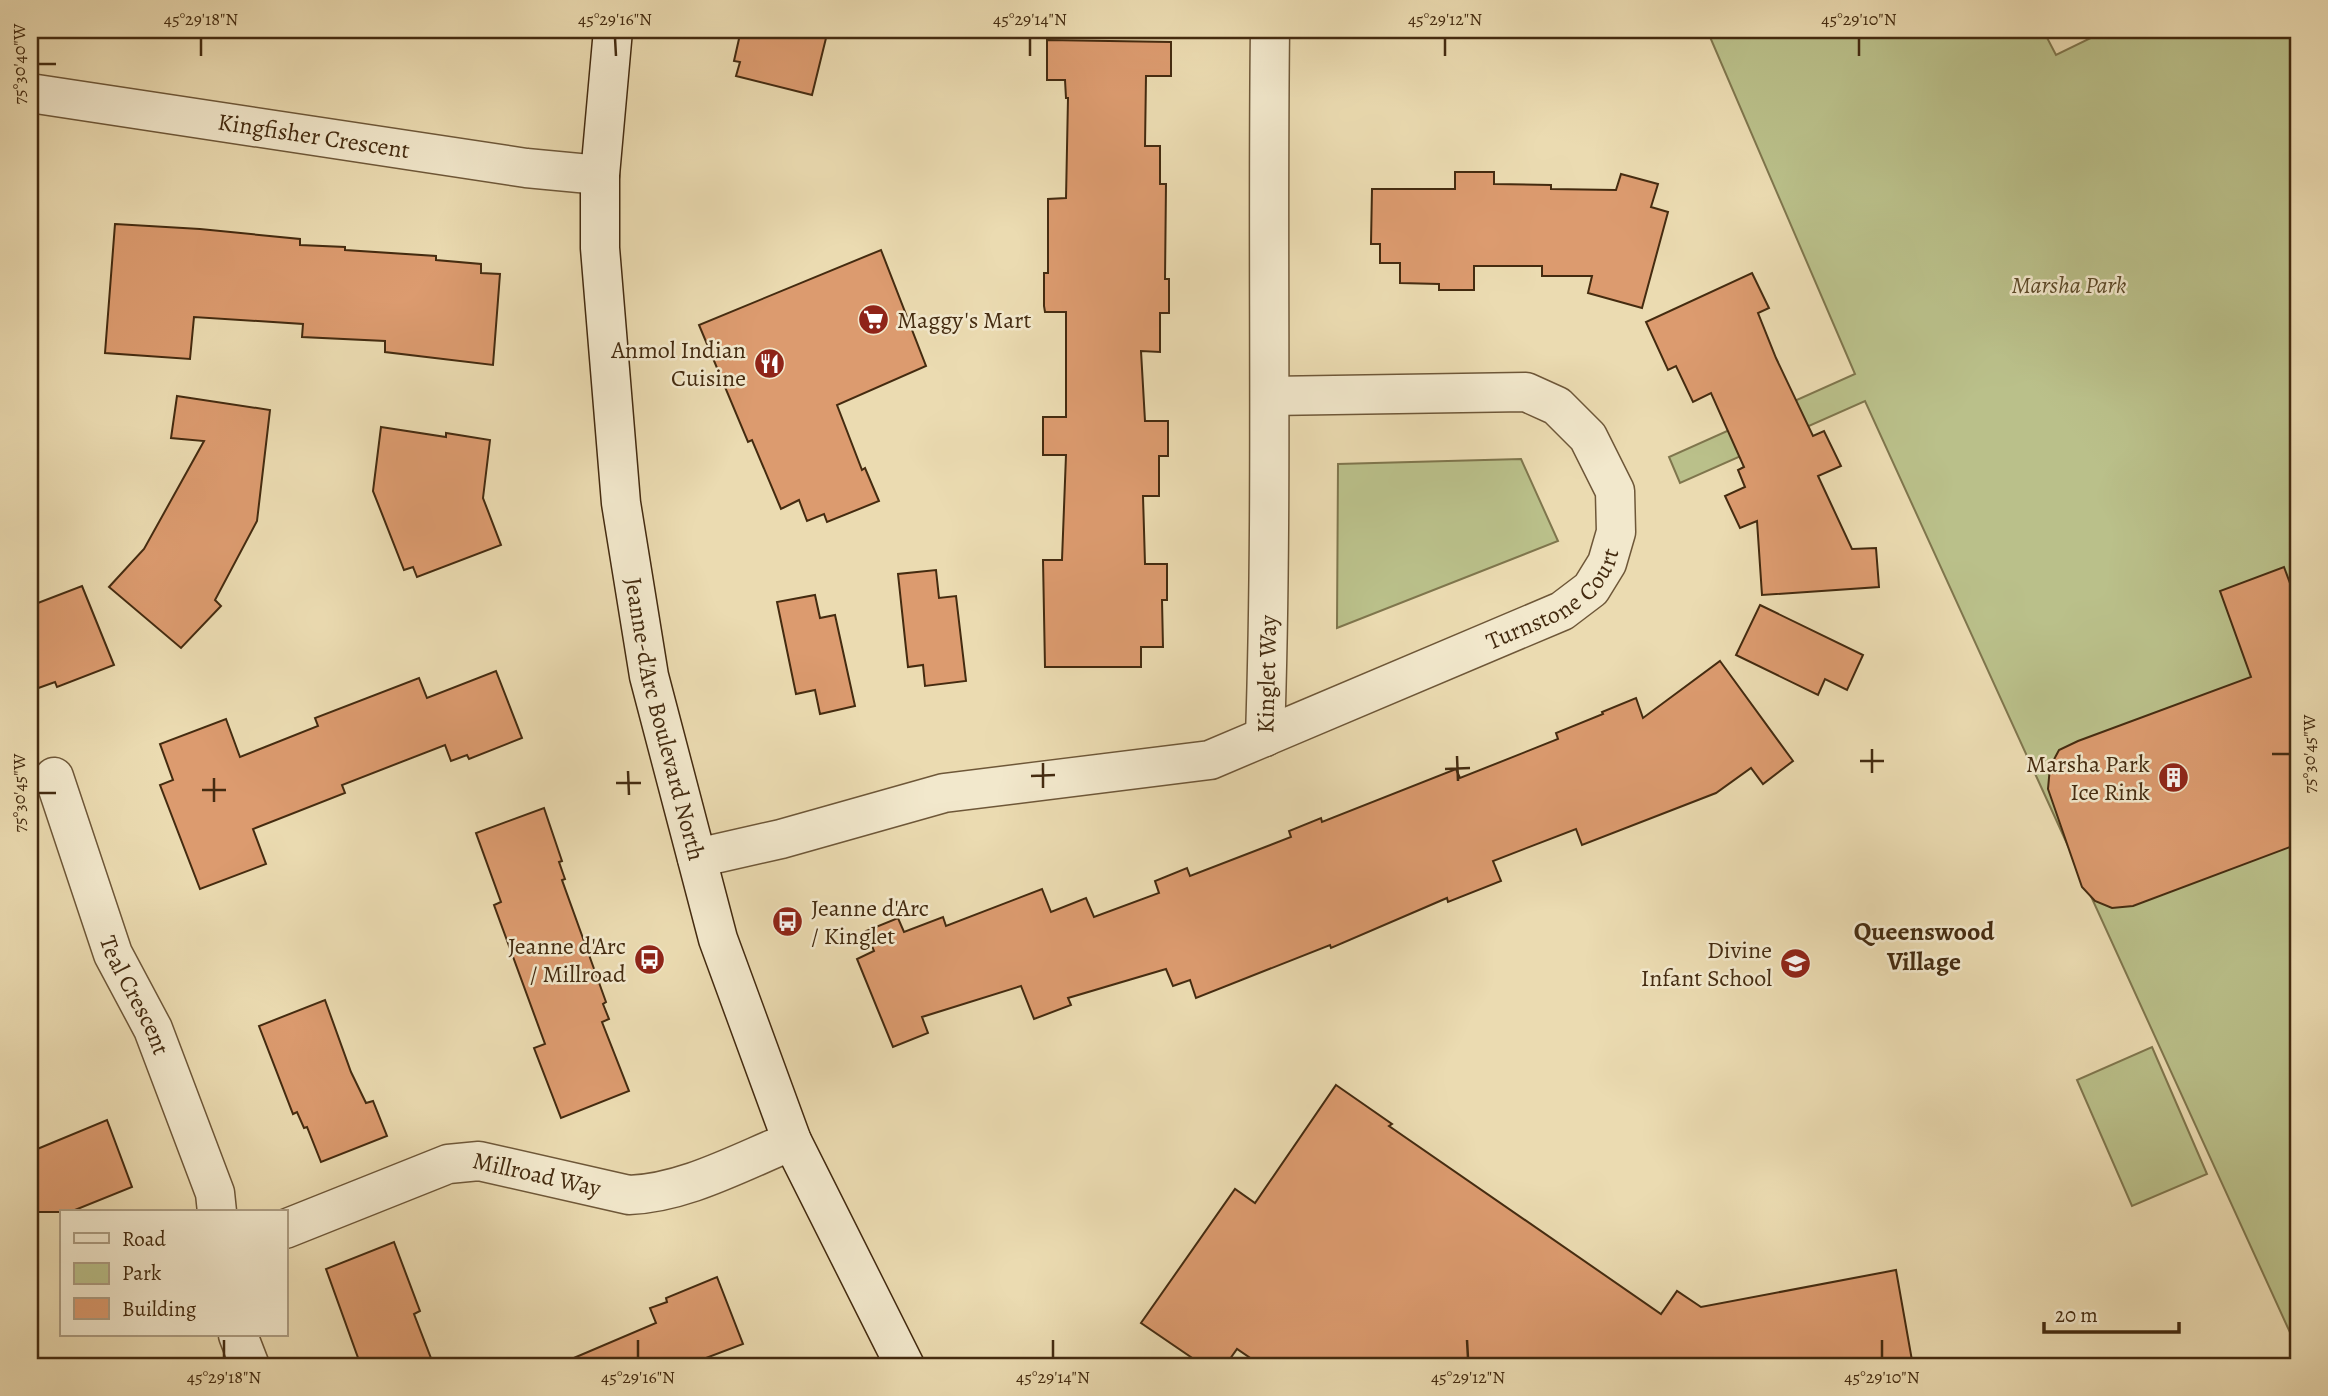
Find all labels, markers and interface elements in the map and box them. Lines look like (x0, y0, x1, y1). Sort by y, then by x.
text: 45°29'18"N (164, 7, 238, 31)
text: 45°29'16"N (578, 7, 652, 31)
text: 45°29'14"N (993, 7, 1067, 31)
text: 45°29'12"N (1408, 7, 1482, 31)
text: 45°29'10"N (1821, 7, 1897, 31)
text: 75°30'40"W (7, 23, 31, 104)
street label: Kingfisher Crescent (216, 106, 412, 166)
park label: Marsha Park (2011, 269, 2127, 301)
supermarket icon: Maggy's Mart (857, 303, 891, 337)
place label: Maggy's Mart (897, 304, 1032, 336)
place label: Anmol Indian Cuisine (610, 334, 746, 394)
restaurant icon: Anmol Indian Cuisine (752, 347, 786, 381)
street label: Turnstone Court (1481, 544, 1626, 657)
street label: Jeanne-d'Arc Boulevard North (617, 575, 713, 864)
street label: Kinglet Way (1249, 614, 1284, 734)
text: 75°30'45"W (2297, 714, 2321, 794)
place label: Marsha Park Ice Rink (2026, 748, 2150, 808)
text: 75°30'45"W (7, 753, 31, 833)
building icon: Marsha Park Ice Rink (2156, 761, 2190, 795)
place label: Jeanne d'Arc / Kinglet (811, 892, 929, 952)
bus stop icon: Jeanne d'Arc / Kinglet (771, 905, 805, 939)
district label: Queenswood Village (1854, 914, 1995, 979)
place label: Jeanne d'Arc / Millroad (508, 930, 626, 990)
street label: Teal Crescent (92, 931, 177, 1059)
place label: Divine Infant School (1641, 934, 1772, 994)
bus stop icon: Jeanne d'Arc / Millroad (632, 943, 666, 977)
school or university icon: Divine Infant School (1778, 947, 1812, 981)
street label: Millroad Way (470, 1144, 604, 1204)
legend (60, 1210, 287, 1336)
text: Road (122, 1225, 166, 1253)
text: Park (122, 1259, 162, 1287)
scale bar (2044, 1291, 2179, 1335)
text: Building (122, 1295, 197, 1323)
text: 20 m (2055, 1301, 2098, 1329)
text: 45°29'18"N (187, 1365, 261, 1389)
text: 45°29'16"N (601, 1365, 675, 1389)
text: 45°29'14"N (1016, 1365, 1090, 1389)
text: 45°29'12"N (1431, 1365, 1505, 1389)
text: 45°29'10"N (1844, 1365, 1920, 1389)

